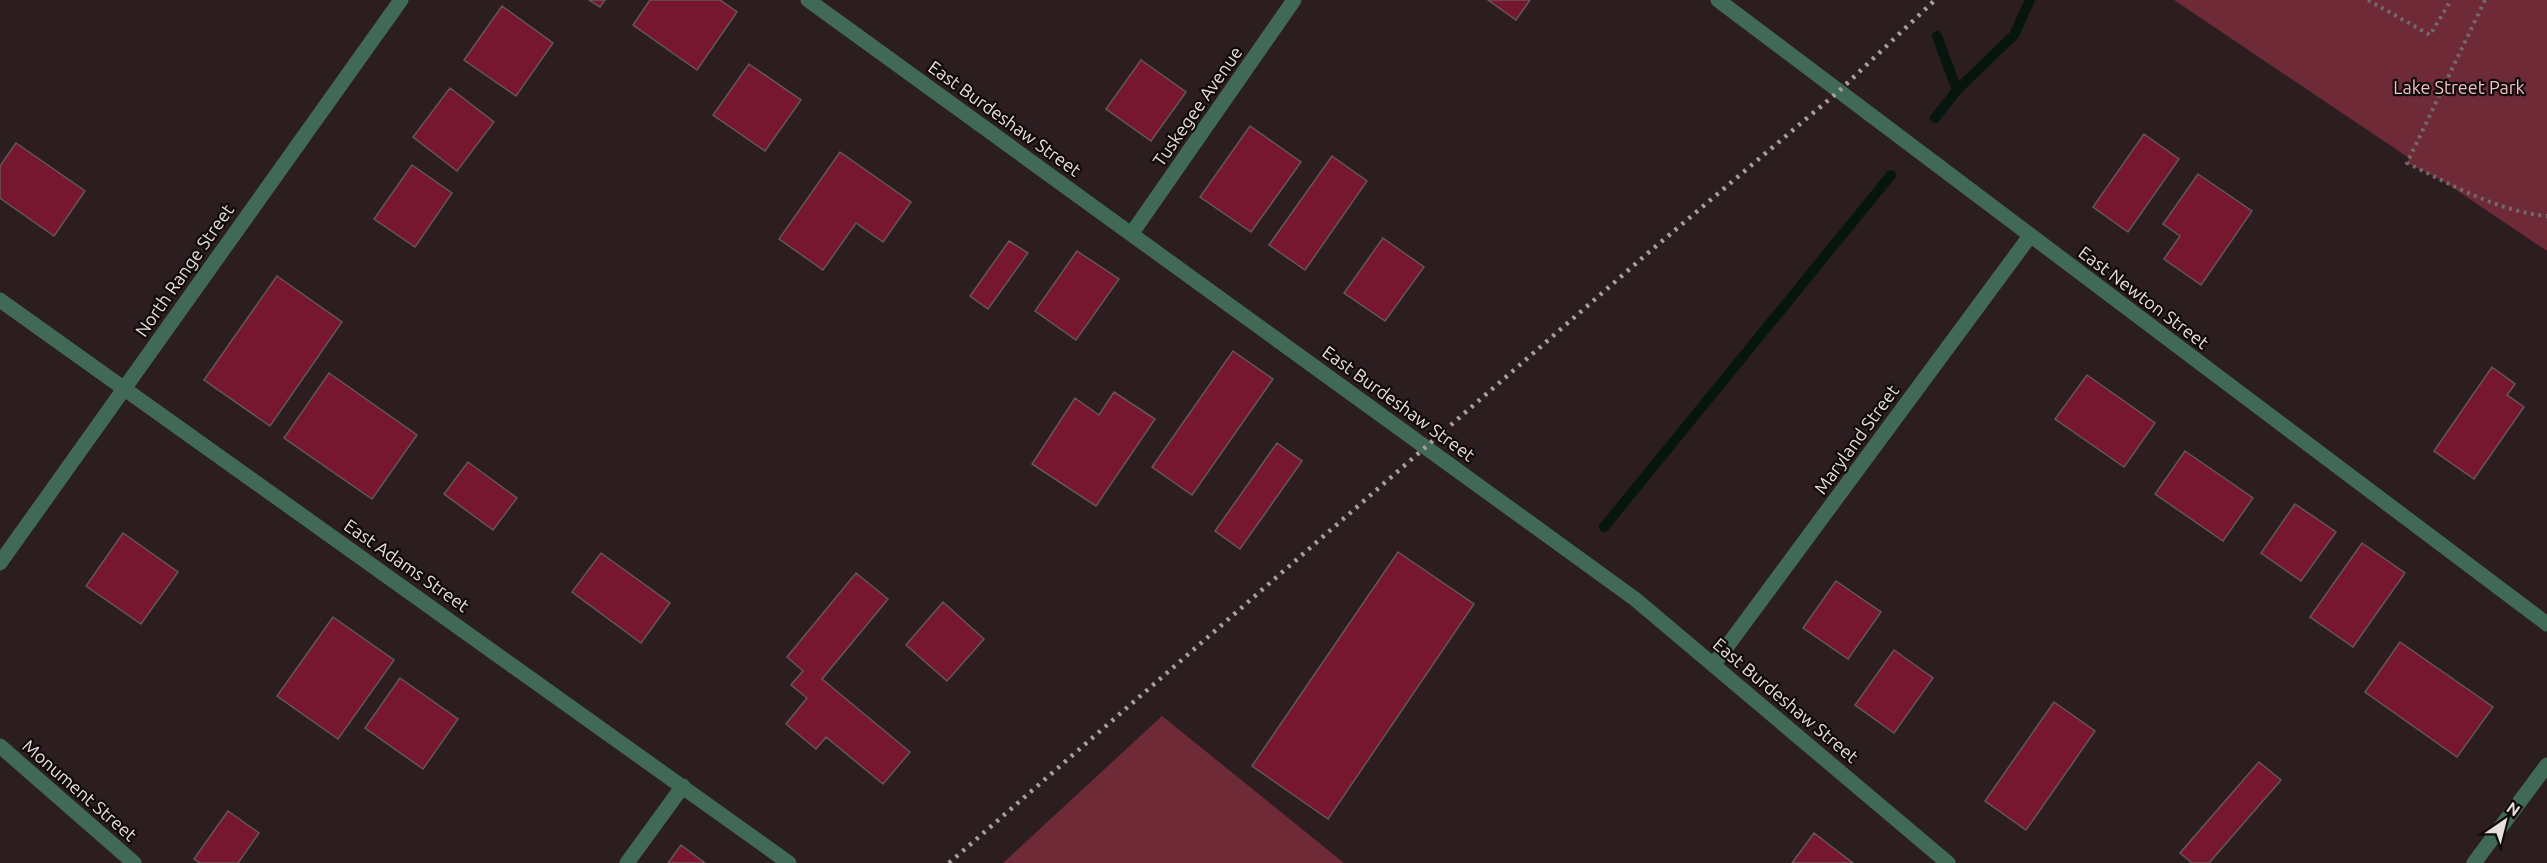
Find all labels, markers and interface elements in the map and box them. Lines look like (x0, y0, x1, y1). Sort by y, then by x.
street label: Tuskegee Avenue (1148, 42, 1246, 170)
street label: East Burdeshaw Street (925, 56, 1085, 180)
park label: Lake Street Park (2393, 77, 2525, 97)
street label: North Range Street (131, 200, 237, 340)
street label: East Newton Street (2075, 242, 2213, 352)
street label: East Burdeshaw Street (1319, 341, 1479, 465)
street label: Maryland Street (1810, 381, 1902, 497)
street label: East Adams Street (341, 514, 473, 616)
street label: East Burdeshaw Street (1709, 634, 1863, 766)
street label: Monument Street (19, 735, 141, 845)
north arrow (2475, 791, 2535, 851)
text: N (2504, 798, 2524, 820)

